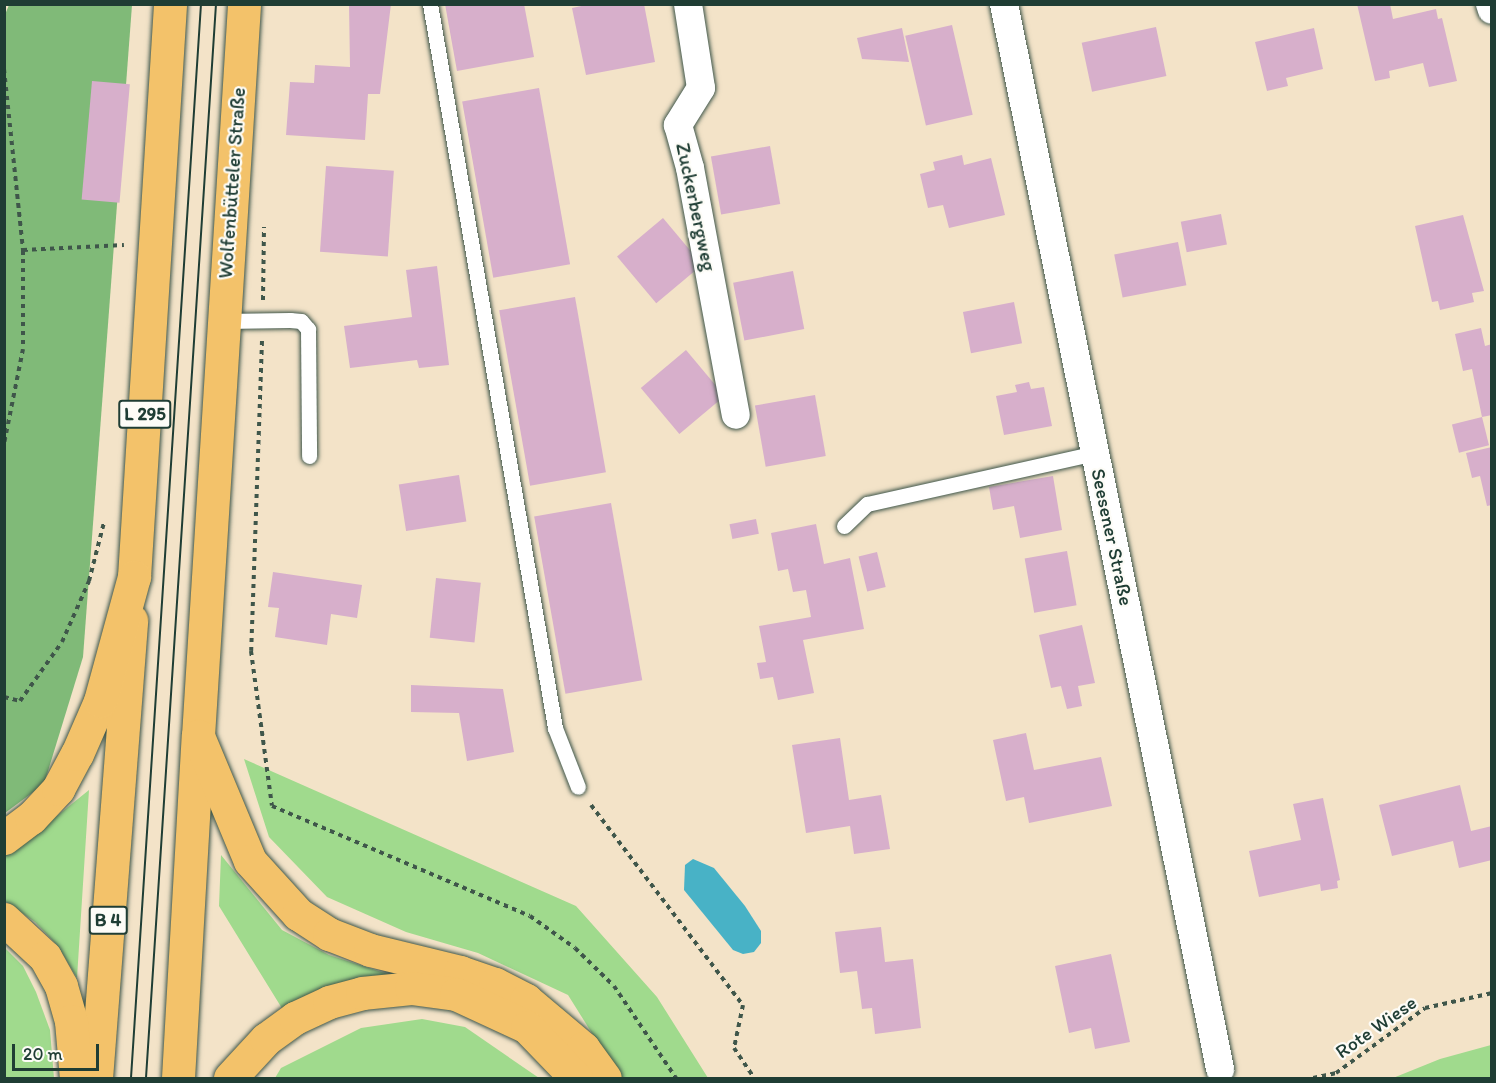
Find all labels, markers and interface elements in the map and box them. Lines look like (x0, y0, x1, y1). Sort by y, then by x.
street label: Wolfenbütteler Straße (213, 86, 251, 280)
street label: Zuckerbergweg (671, 141, 721, 273)
road number: L 295 (118, 399, 172, 429)
street label: Seesener Straße (1086, 466, 1138, 608)
road number: B 4 (88, 905, 128, 935)
street label: Rote Wiese (1331, 990, 1421, 1064)
scale bar (15, 1032, 102, 1070)
text: 20 m (23, 1043, 63, 1065)

